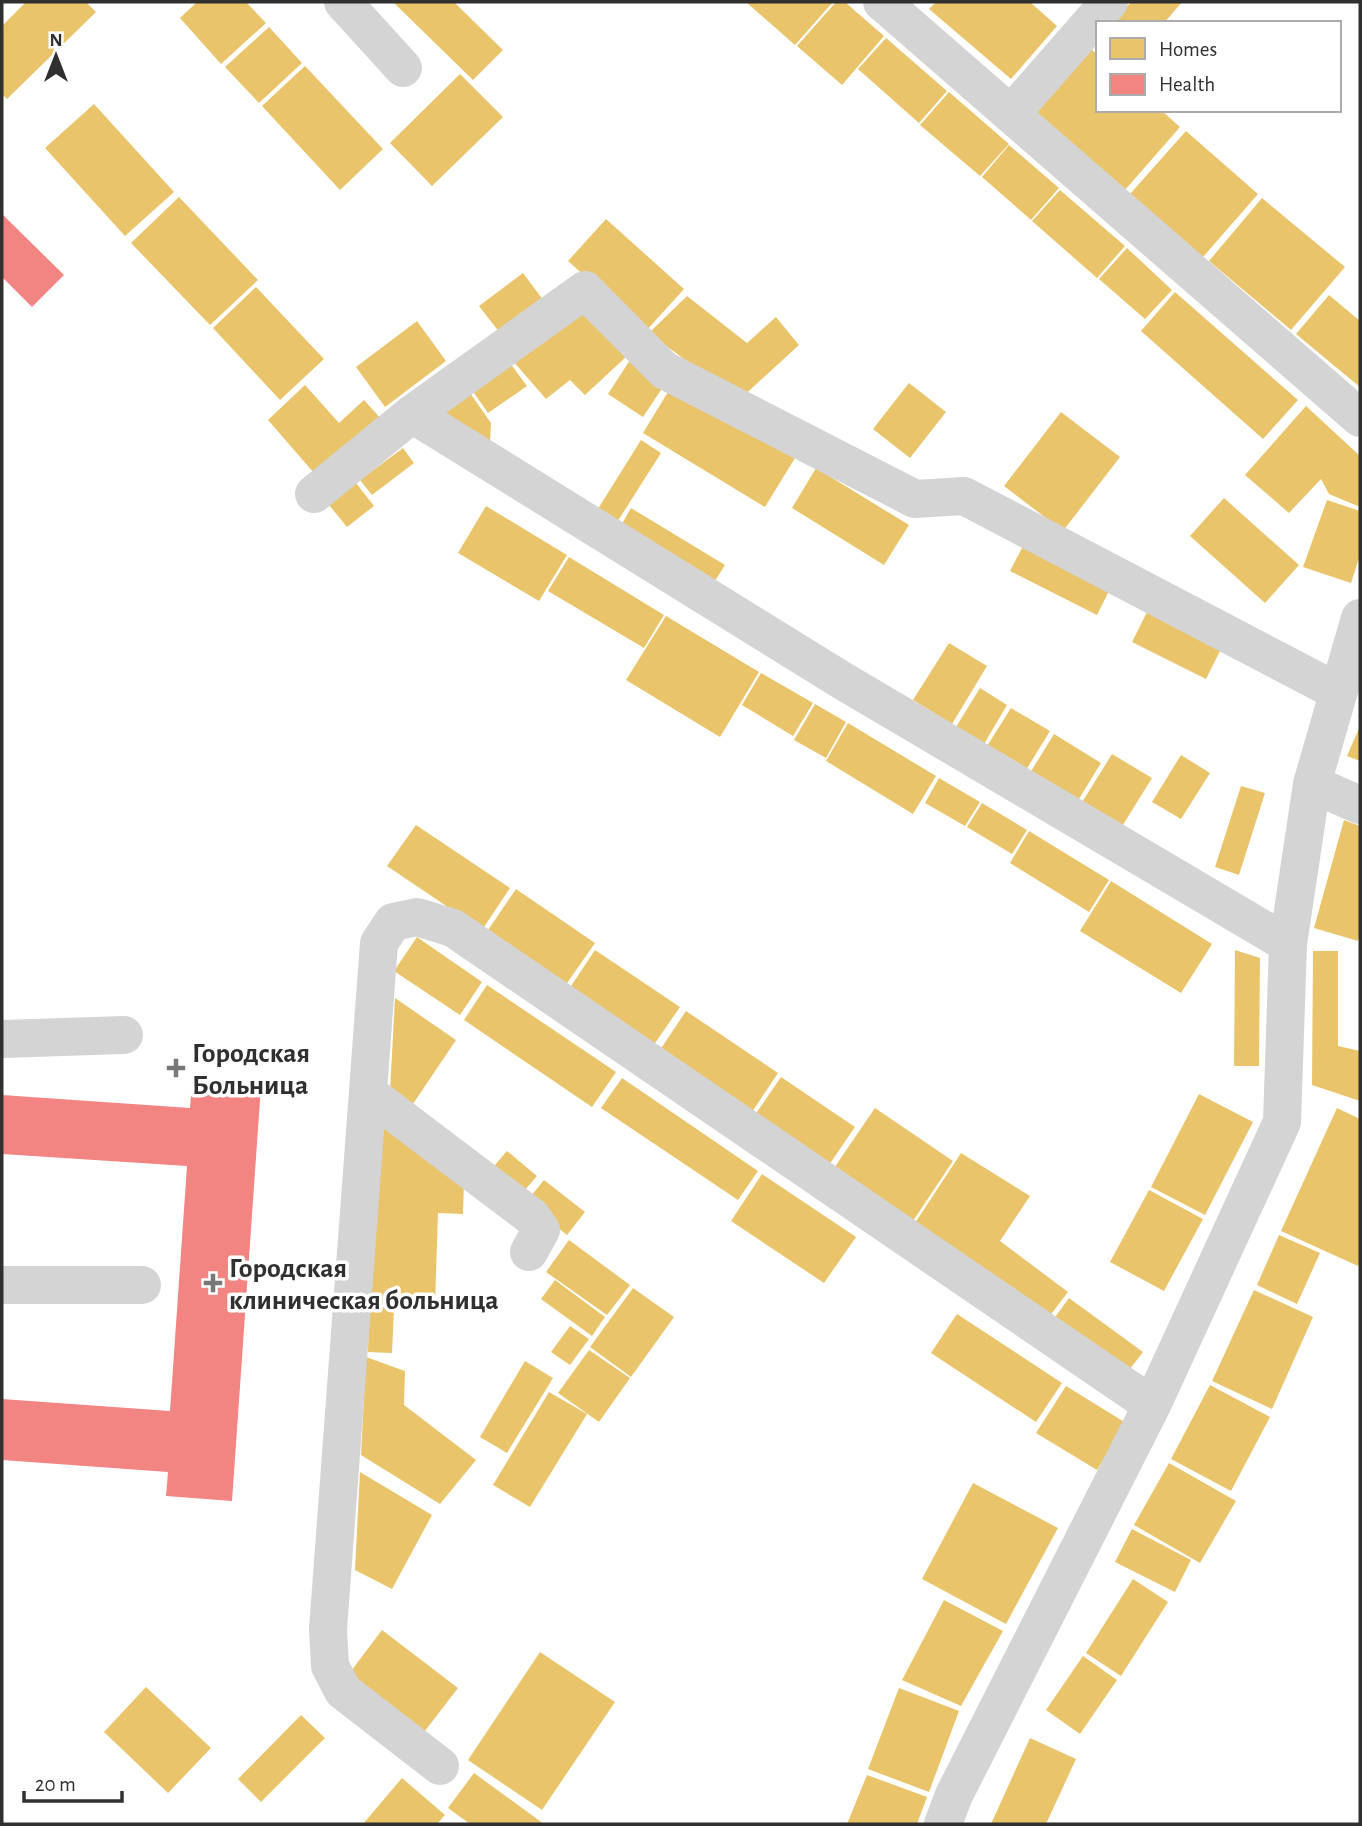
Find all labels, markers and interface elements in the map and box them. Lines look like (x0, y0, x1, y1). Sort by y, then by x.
north arrow (21, 21, 91, 91)
legend (1096, 21, 1341, 112)
text: N (49, 31, 63, 50)
text: Homes (1159, 39, 1217, 60)
text: Health (1159, 74, 1215, 95)
place label: Городская Больница (192, 1040, 310, 1100)
marker: Городская Больница (166, 1058, 186, 1078)
place label: Городская клиническая больница (229, 1255, 499, 1315)
marker: Городская клиническая больница (203, 1273, 223, 1293)
scale bar (24, 1759, 122, 1803)
text: 20 m (35, 1774, 76, 1795)

